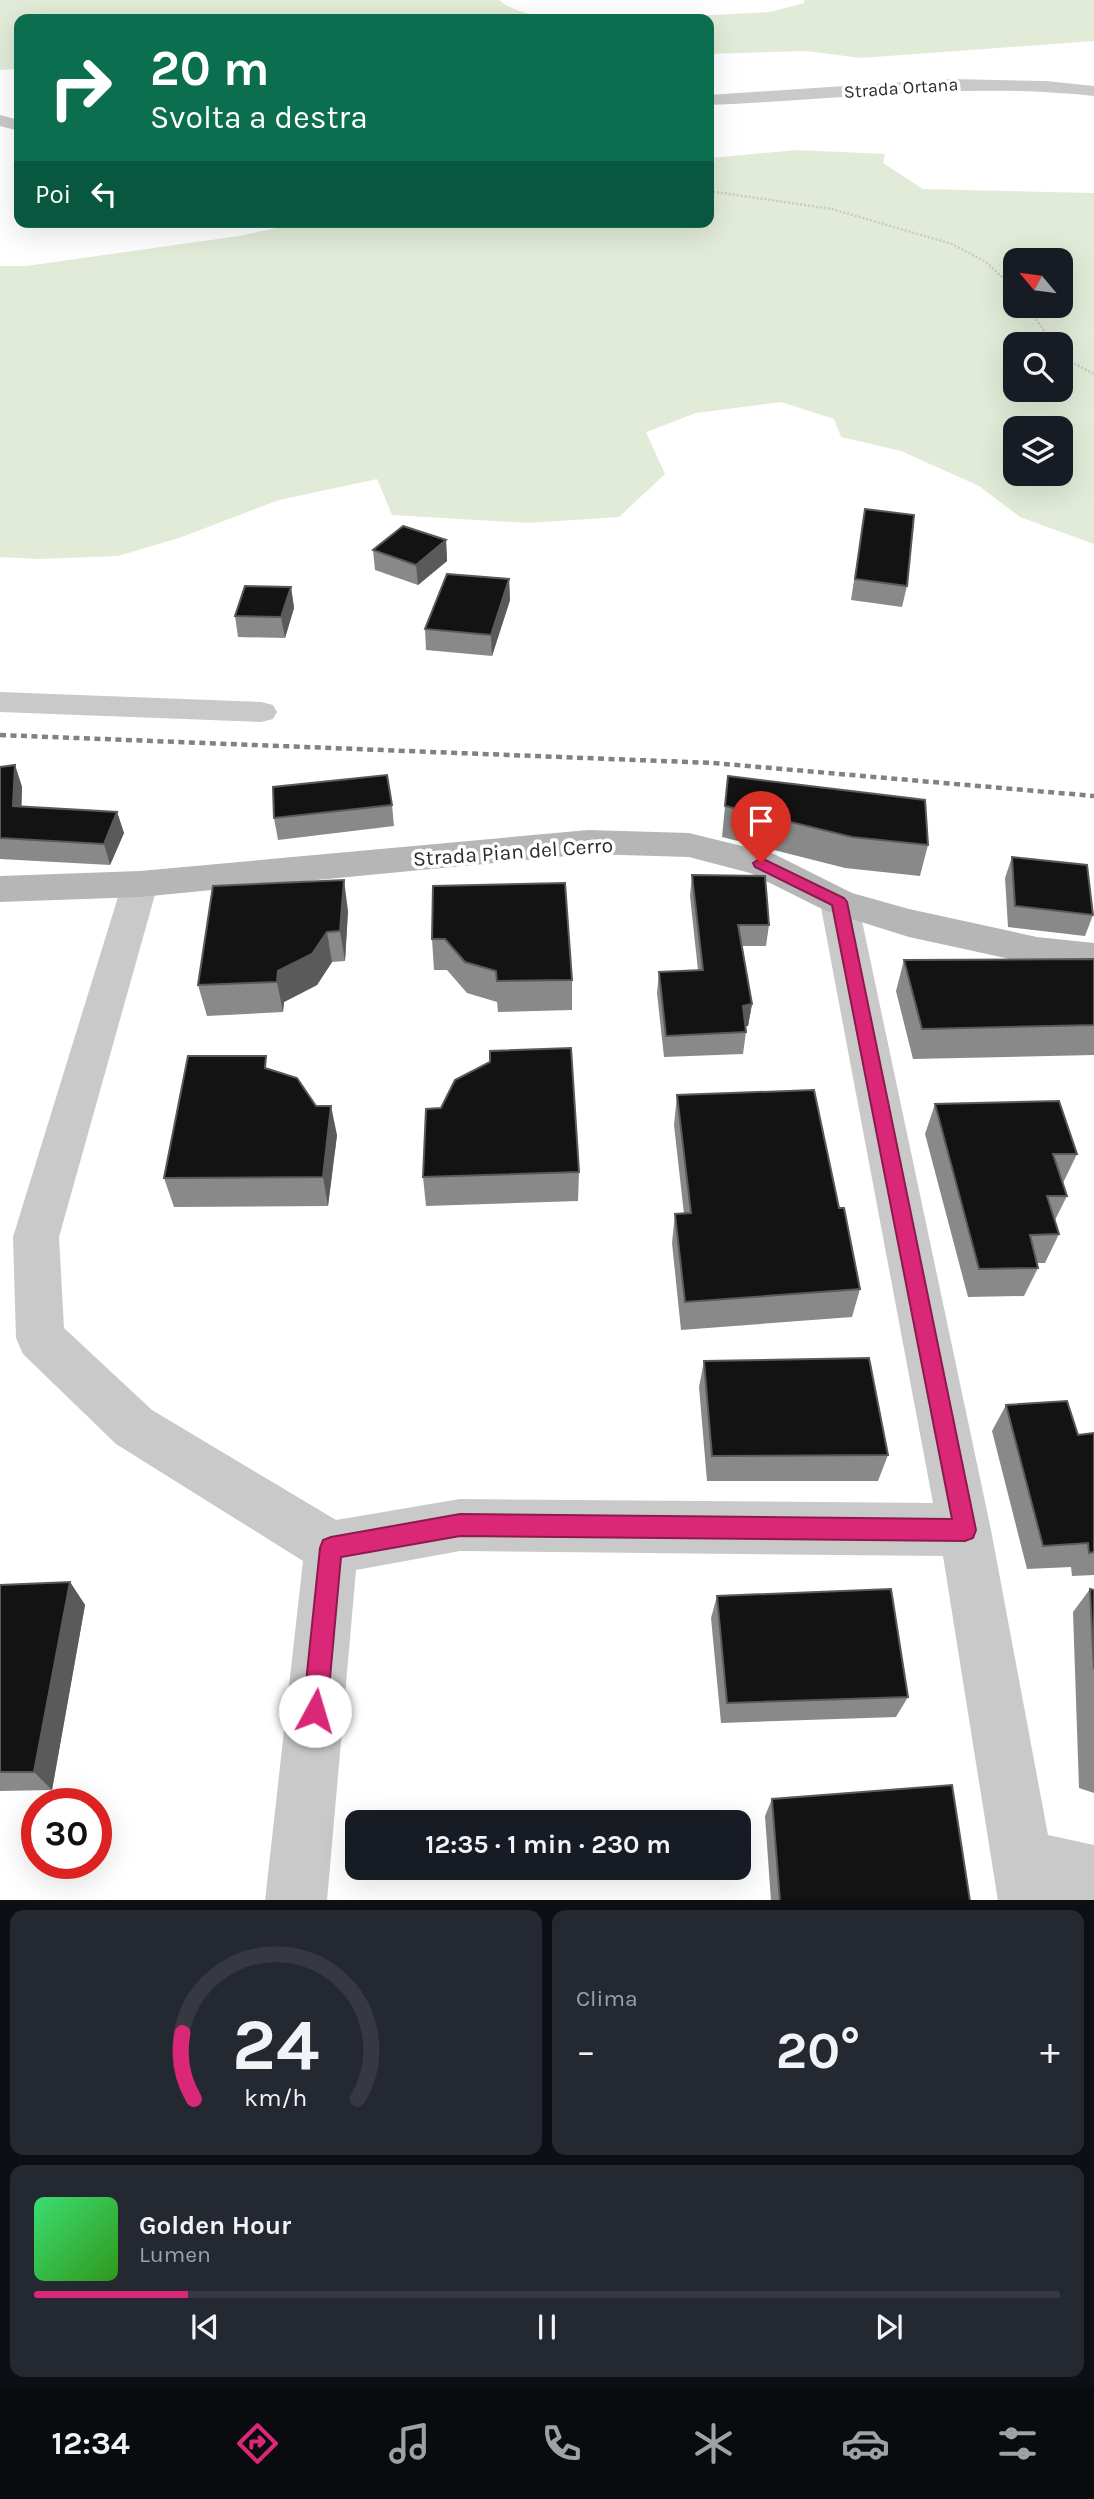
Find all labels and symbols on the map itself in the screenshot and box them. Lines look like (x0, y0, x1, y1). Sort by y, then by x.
street label: Strada Ortana (843, 73, 959, 103)
north arrow (1003, 248, 1073, 318)
pin (731, 791, 791, 863)
street label: Strada Pian del Cerro (412, 833, 614, 871)
position arrow (278, 1674, 352, 1748)
speed limit sign: 30 (21, 1788, 112, 1879)

